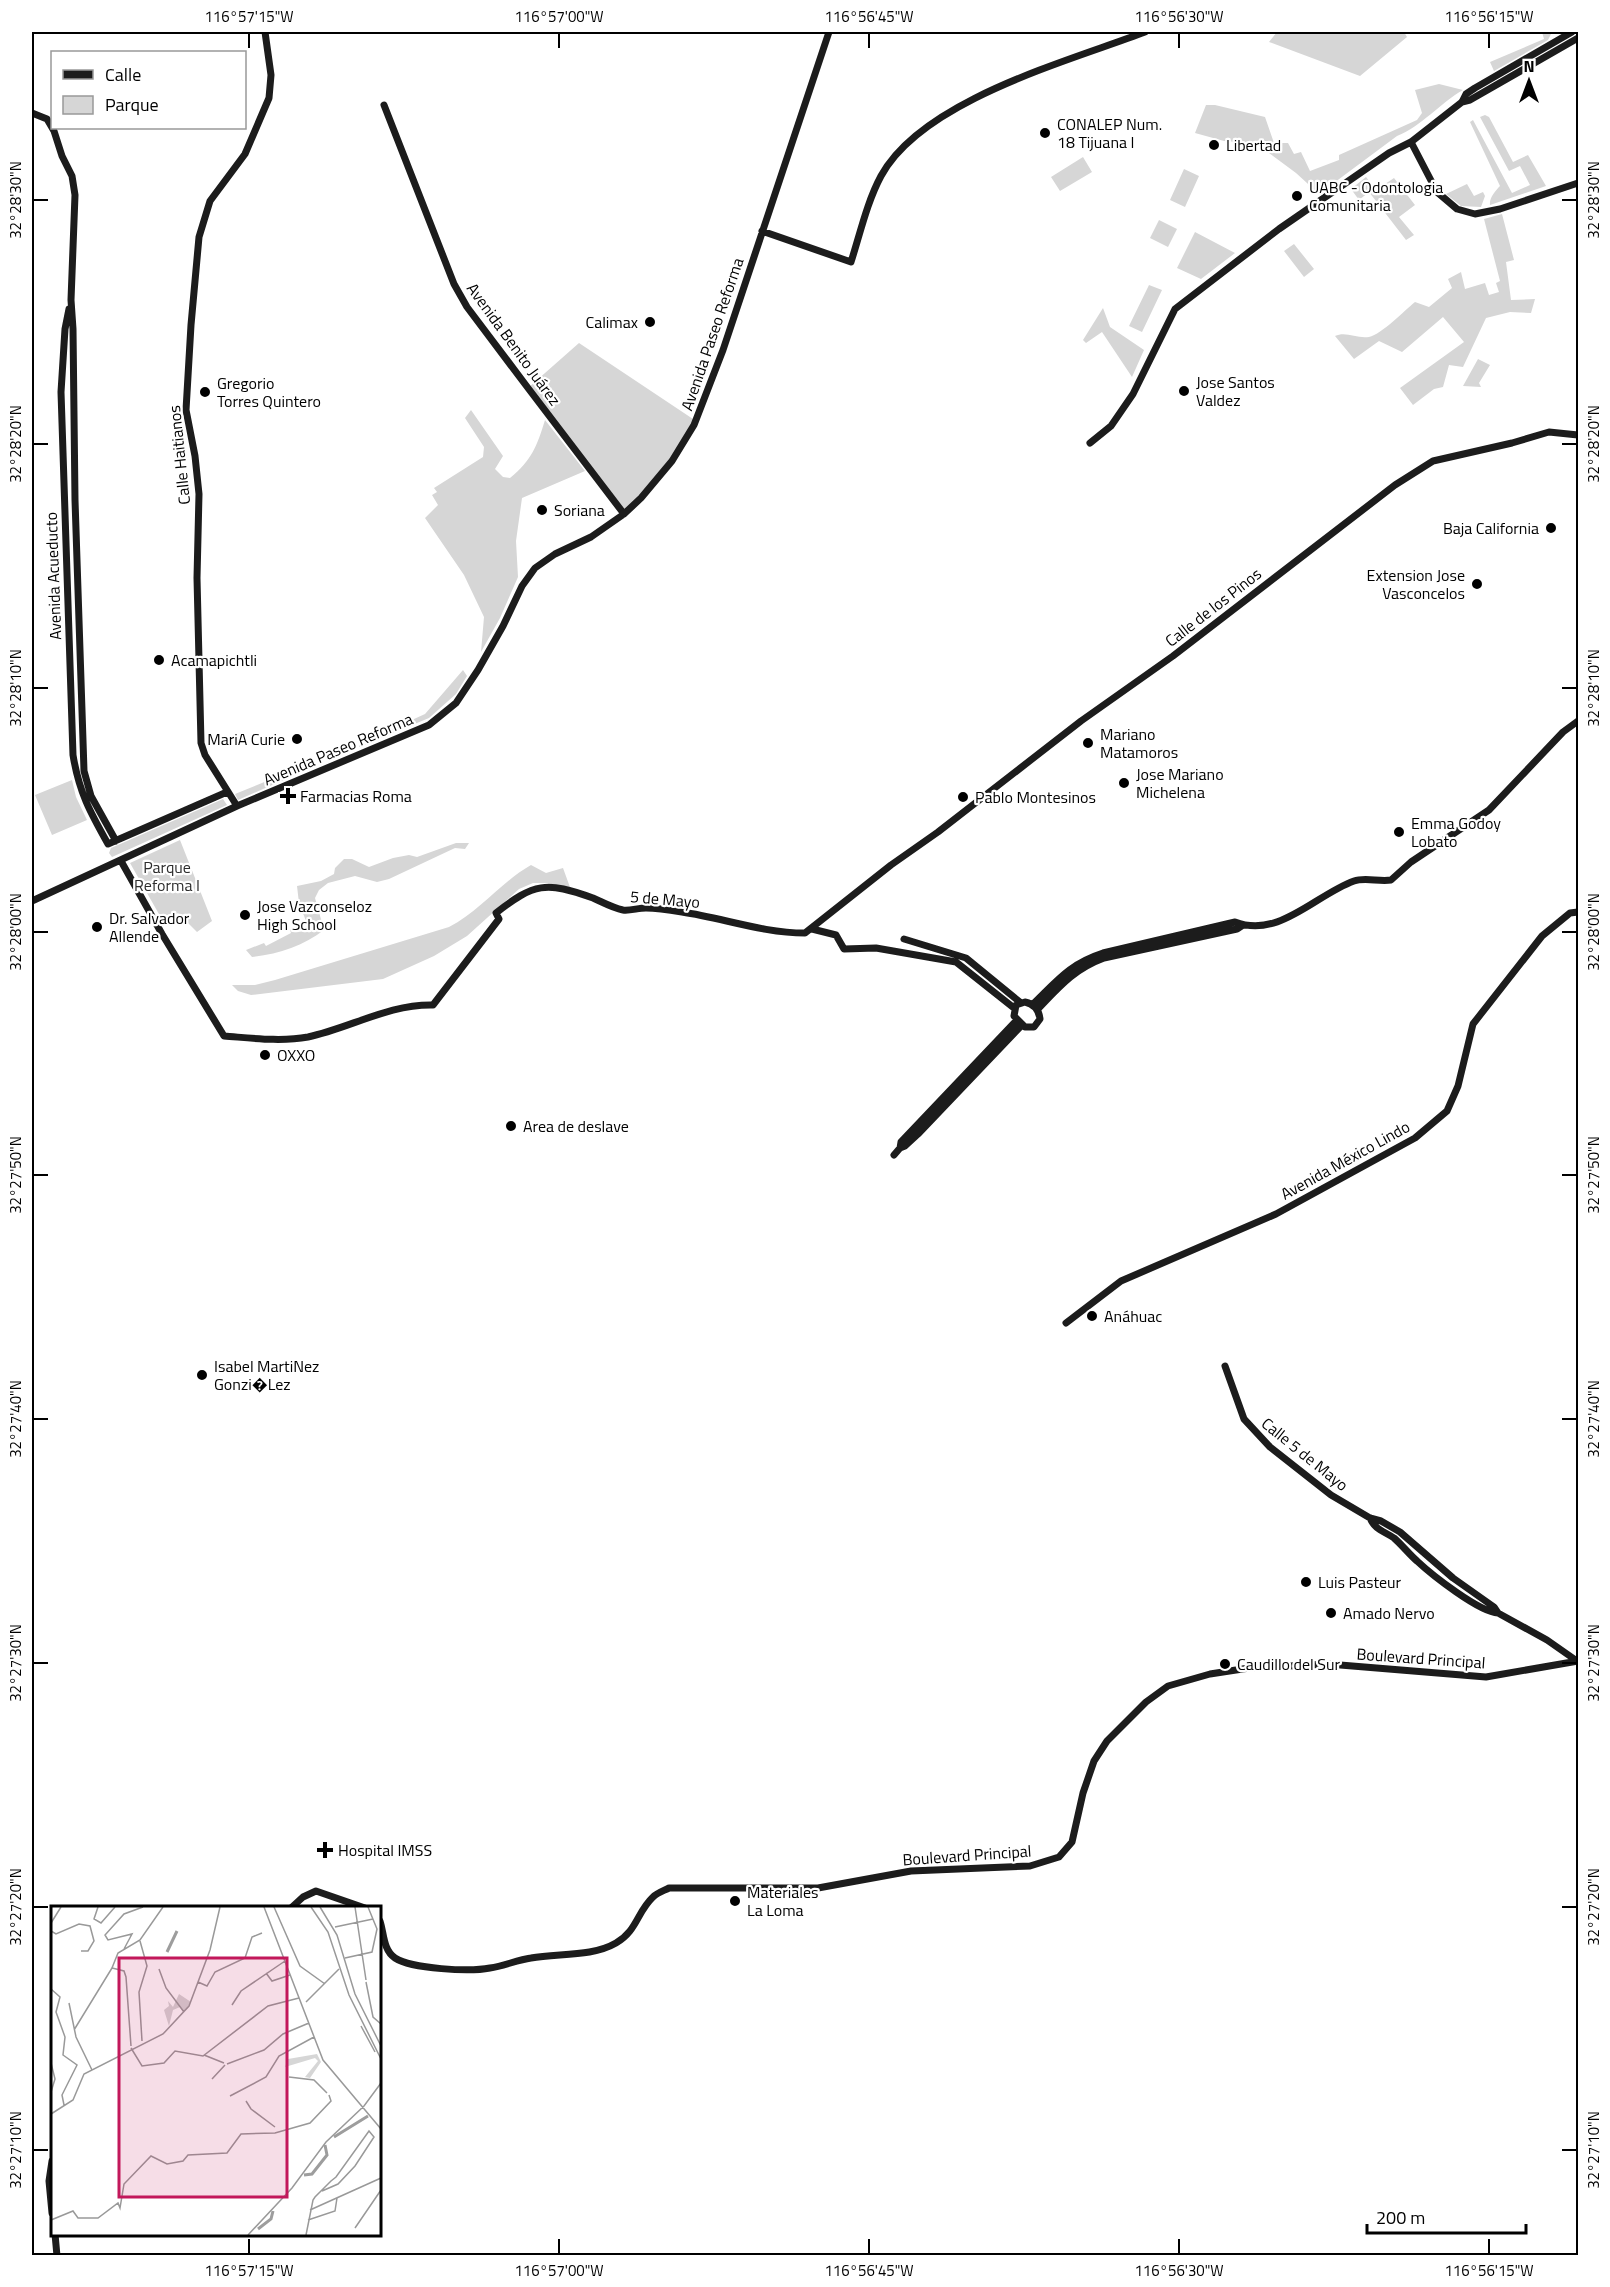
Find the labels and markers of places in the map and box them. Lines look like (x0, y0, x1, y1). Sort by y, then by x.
place label: CONALEP Num. 18 Tijuana I (1057, 112, 1162, 154)
marker: CONALEP Num. 18 Tijuana I (1038, 126, 1052, 140)
place label: Libertad (1226, 133, 1281, 157)
marker: Libertad (1207, 138, 1221, 152)
place label: UABC - Odontologia Comunitaria (1309, 175, 1443, 217)
marker: UABC - Odontologia Comunitaria (1290, 189, 1304, 203)
place label: Calimax (585, 310, 638, 334)
marker: Calimax (643, 315, 657, 329)
place label: Jose Santos Valdez (1196, 370, 1275, 412)
place label: Gregorio Torres Quintero (217, 371, 321, 413)
marker: Jose Santos Valdez (1177, 384, 1191, 398)
marker: Gregorio Torres Quintero (198, 385, 212, 399)
place label: Soriana (554, 498, 605, 522)
marker: Soriana (535, 503, 549, 517)
place label: Baja California (1443, 516, 1539, 540)
marker: Baja California (1544, 521, 1558, 535)
place label: Extension Jose Vasconcelos (1367, 563, 1465, 605)
marker: Extension Jose Vasconcelos (1470, 577, 1484, 591)
place label: Acamapichtli (171, 648, 257, 672)
marker: Acamapichtli (152, 653, 166, 667)
place label: Mariano Matamoros (1100, 722, 1178, 764)
place label: MariA Curie (207, 727, 285, 751)
marker: MariA Curie (290, 732, 304, 746)
marker: Mariano Matamoros (1081, 736, 1095, 750)
place label: Jose Mariano Michelena (1136, 762, 1224, 804)
marker: Jose Mariano Michelena (1117, 776, 1131, 790)
place label: Farmacias Roma (300, 784, 412, 808)
place label: Pablo Montesinos (975, 785, 1096, 809)
marker: Farmacias Roma (281, 789, 295, 803)
marker: Pablo Montesinos (956, 790, 970, 804)
place label: Emma Godoy Lobato (1411, 811, 1501, 853)
marker: Emma Godoy Lobato (1392, 825, 1406, 839)
place label: Jose Vazconseloz High School (257, 894, 372, 936)
place label: Dr. Salvador Allende (109, 906, 190, 948)
marker: Jose Vazconseloz High School (238, 908, 252, 922)
marker: Dr. Salvador Allende (90, 920, 104, 934)
place label: OXXO (277, 1043, 315, 1067)
marker: OXXO (258, 1048, 272, 1062)
place label: Area de deslave (523, 1114, 629, 1138)
marker: Area de deslave (504, 1119, 518, 1133)
place label: Anáhuac (1104, 1304, 1162, 1328)
marker: Anáhuac (1085, 1309, 1099, 1323)
place label: Isabel MartiNez Gonzi�Lez (214, 1354, 319, 1396)
marker: Isabel MartiNez Gonzi�Lez (195, 1368, 209, 1382)
place label: Luis Pasteur (1318, 1570, 1402, 1594)
marker: Luis Pasteur (1299, 1575, 1313, 1589)
place label: Amado Nervo (1343, 1601, 1435, 1625)
marker: Amado Nervo (1324, 1606, 1338, 1620)
place label: Caudillo del Sur (1237, 1652, 1340, 1676)
marker: Caudillo del Sur (1218, 1657, 1232, 1671)
place label: Hospital IMSS (338, 1838, 432, 1862)
marker: Hospital IMSS (316, 1841, 334, 1859)
place label: Materiales La Loma (747, 1880, 818, 1922)
marker: Materiales La Loma (728, 1894, 742, 1908)

